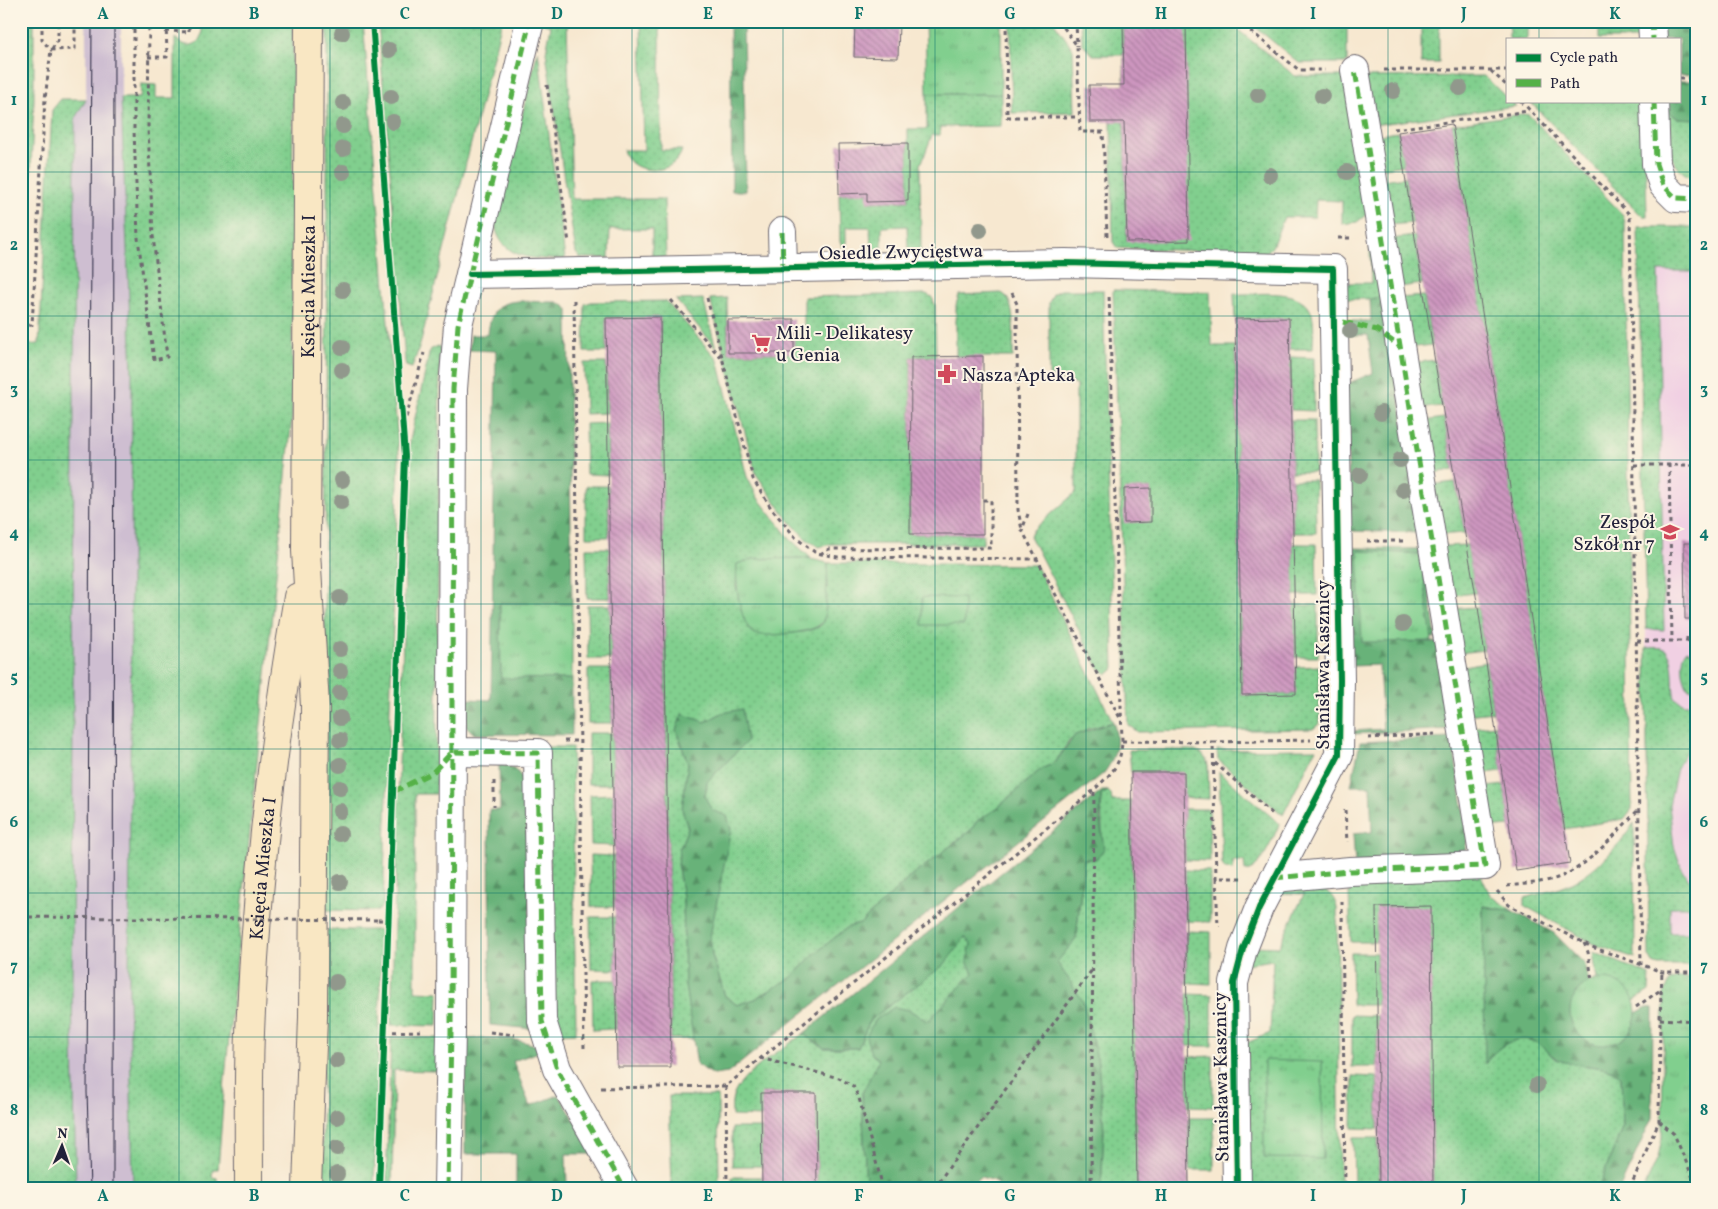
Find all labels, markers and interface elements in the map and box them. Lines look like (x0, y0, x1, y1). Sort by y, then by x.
text: A (97, 4, 109, 26)
text: B (249, 4, 260, 26)
text: C (400, 4, 410, 26)
text: D (551, 4, 563, 26)
text: E (703, 4, 713, 26)
text: F (854, 4, 864, 26)
text: G (1004, 4, 1016, 26)
text: H (1155, 4, 1167, 26)
text: I (1310, 4, 1316, 26)
text: J (1460, 4, 1467, 26)
text: K (1609, 4, 1621, 26)
legend (1506, 38, 1680, 102)
text: Cycle path (1550, 48, 1618, 69)
text: Path (1550, 74, 1580, 95)
text: 1 (11, 90, 17, 112)
text: 1 (1701, 90, 1707, 112)
street label: Księcia Mieszka I (296, 214, 323, 358)
text: 2 (10, 235, 18, 257)
text: 2 (1700, 235, 1708, 257)
street label: Osiedle Zwycięstwa (819, 239, 983, 267)
place label: Mili - Delikatesy u Genia (776, 321, 913, 369)
supermarket icon: Mili - Delikatesy u Genia (750, 332, 772, 354)
pharmacy icon: Nasza Apteka (936, 363, 958, 385)
place label: Nasza Apteka (962, 363, 1075, 389)
text: 3 (10, 379, 18, 401)
text: 3 (1700, 379, 1708, 401)
place label: Zespół Szkół nr 7 (1573, 510, 1655, 558)
school or university icon: Zespół Szkół nr 7 (1659, 521, 1681, 543)
text: 4 (9, 523, 19, 545)
text: 4 (1699, 523, 1709, 545)
street label: Stanisława Kasznicy (1311, 580, 1337, 750)
text: 5 (10, 667, 18, 689)
text: 5 (1700, 667, 1708, 689)
street label: Księcia Mieszka I (244, 796, 284, 941)
text: 6 (10, 812, 19, 834)
text: 6 (1700, 812, 1709, 834)
text: 7 (10, 956, 18, 978)
text: 7 (1700, 956, 1708, 978)
street label: Stanisława Kasznicy (1208, 992, 1236, 1162)
text: 8 (10, 1100, 18, 1122)
text: 8 (1700, 1100, 1708, 1122)
north arrow (38, 1122, 88, 1172)
text: N (57, 1125, 68, 1144)
text: A (97, 1186, 109, 1208)
text: B (249, 1186, 260, 1208)
text: C (400, 1186, 410, 1208)
text: D (551, 1186, 563, 1208)
text: E (703, 1186, 713, 1208)
text: F (854, 1186, 864, 1208)
text: G (1004, 1186, 1016, 1208)
text: H (1155, 1186, 1167, 1208)
text: I (1310, 1186, 1316, 1208)
text: J (1460, 1186, 1467, 1208)
text: K (1609, 1186, 1621, 1208)

